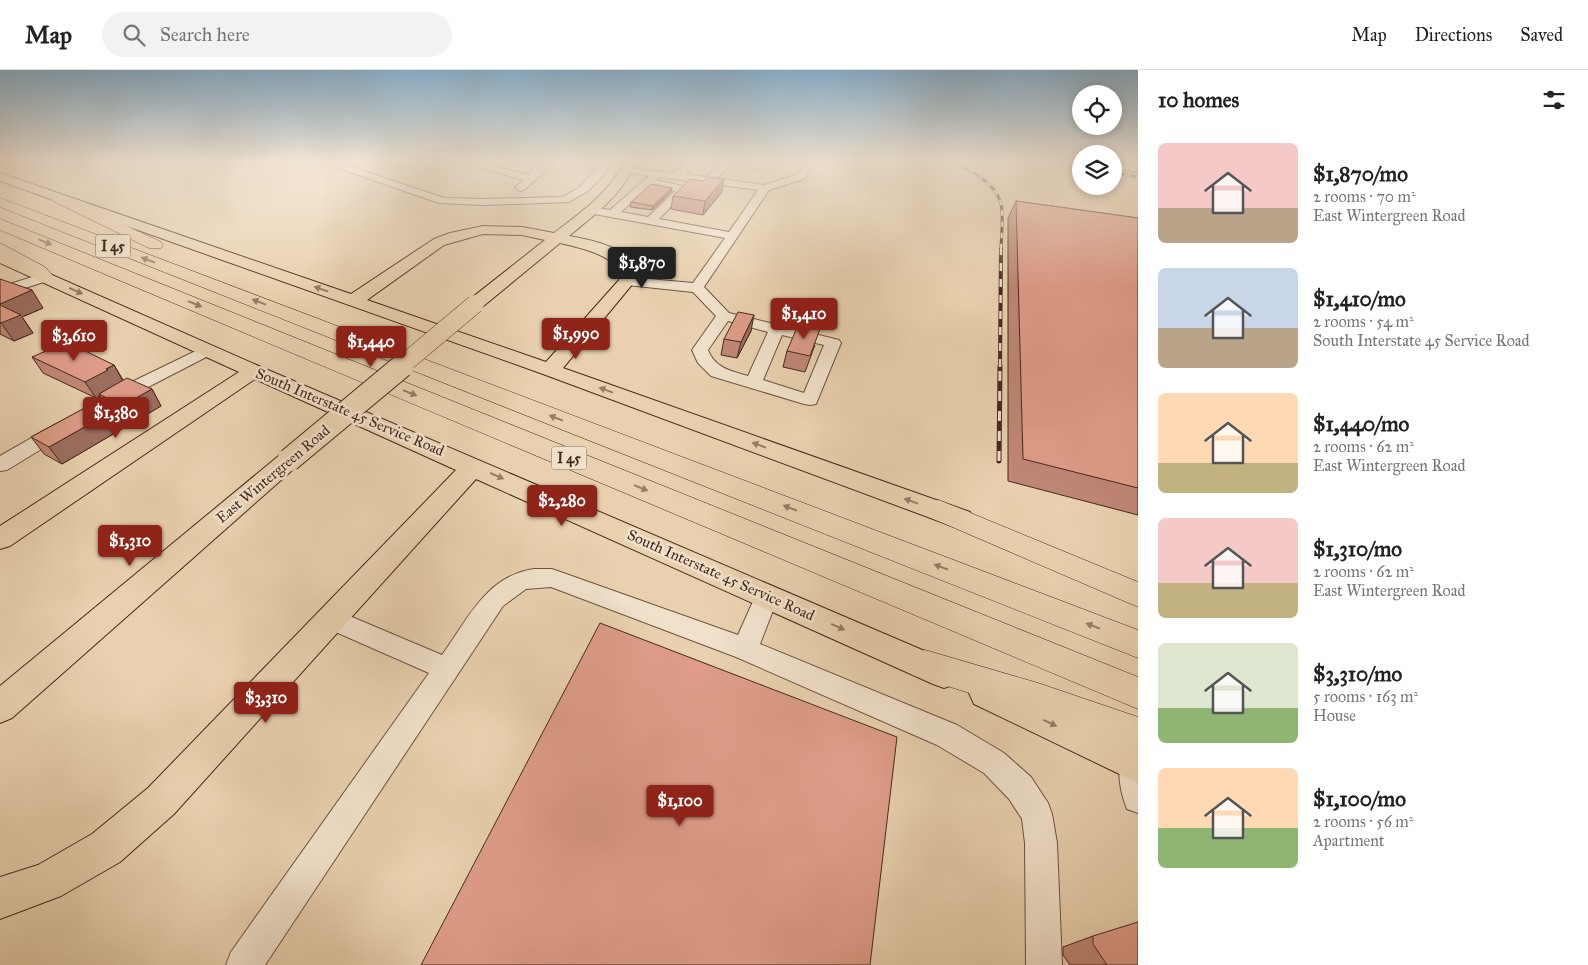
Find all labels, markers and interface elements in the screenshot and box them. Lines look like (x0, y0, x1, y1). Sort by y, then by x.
search box (102, 12, 452, 57)
text: Map (25, 20, 72, 50)
icon: search (120, 21, 148, 49)
text: Search here (160, 23, 250, 46)
text: Map (1351, 24, 1387, 46)
text: Directions (1415, 24, 1492, 46)
text: Saved (1520, 24, 1563, 46)
map controls (1072, 85, 1122, 195)
button: locate (1072, 85, 1122, 135)
icon: filters (1540, 86, 1568, 114)
text: 10 homes (1158, 87, 1239, 113)
button: layers (1072, 145, 1122, 195)
text: $1,870/mo (1313, 161, 1408, 187)
icon: home (1198, 163, 1258, 223)
text: 2 rooms · 70 m² (1313, 187, 1416, 206)
text: East Wintergreen Road (1313, 206, 1466, 225)
road number: I 45 (96, 235, 130, 258)
one-way arrow (38, 239, 52, 247)
pin: $1,870 (601, 246, 683, 289)
text: $1,870 (619, 253, 665, 272)
one-way arrow (141, 255, 155, 263)
one-way arrow (313, 285, 328, 292)
text: $1,410/mo (1313, 286, 1406, 312)
one-way arrow (69, 288, 83, 296)
icon: home (1198, 288, 1258, 348)
one-way arrow (251, 298, 266, 306)
pin: $1,410 (763, 298, 845, 340)
one-way arrow (188, 301, 202, 309)
text: $1,410 (782, 304, 826, 323)
text: 2 rooms · 54 m² (1313, 312, 1414, 331)
pin: $1,990 (535, 318, 617, 360)
pin: $3,610 (33, 320, 115, 362)
text: $1,990 (553, 324, 599, 343)
text: $3,610 (52, 326, 96, 345)
pin: $1,440 (330, 326, 412, 368)
text: South Interstate 45 Service Road (1313, 331, 1530, 350)
text: $1,440 (347, 332, 395, 351)
street label: South Interstate 45 Service Road (253, 364, 447, 460)
one-way arrow (598, 386, 613, 394)
one-way arrow (403, 389, 417, 397)
pin: $1,380 (75, 396, 157, 439)
text: $1,380 (94, 403, 138, 422)
text: $1,440/mo (1313, 411, 1409, 437)
icon: home (1198, 413, 1258, 473)
one-way arrow (549, 414, 564, 421)
street label: East Wintergreen Road (212, 421, 334, 527)
text: 2 rooms · 62 m² (1313, 437, 1414, 456)
one-way arrow (751, 441, 766, 448)
road number: I 45 (552, 446, 586, 469)
text: East Wintergreen Road (1313, 456, 1466, 475)
one-way arrow (490, 473, 504, 481)
pin: $2,280 (521, 484, 603, 527)
one-way arrow (634, 484, 649, 492)
text: $2,280 (538, 491, 586, 510)
one-way arrow (904, 497, 919, 504)
one-way arrow (782, 504, 797, 512)
pin: $1,310 (89, 524, 171, 567)
street label: South Interstate 45 Service Road (625, 525, 818, 625)
text: $1,310 (109, 531, 151, 550)
text: $1,310/mo (1313, 536, 1402, 562)
icon: home (1198, 538, 1258, 598)
text: 2 rooms · 62 m² (1313, 562, 1414, 581)
one-way arrow (933, 563, 948, 571)
text: East Wintergreen Road (1313, 581, 1466, 600)
one-way arrow (1085, 622, 1100, 629)
one-way arrow (831, 623, 845, 631)
text: $3,310/mo (1313, 661, 1402, 687)
icon: home (1198, 663, 1258, 723)
pin: $3,310 (225, 682, 307, 724)
text: 5 rooms · 163 m² (1313, 687, 1418, 706)
text: $3,310 (245, 688, 287, 707)
text: House (1313, 706, 1356, 725)
one-way arrow (1043, 720, 1057, 728)
pin: $1,100 (639, 784, 721, 827)
text: $1,100/mo (1313, 786, 1406, 812)
icon: home (1198, 788, 1258, 848)
text: $1,100 (658, 791, 702, 810)
text: 2 rooms · 56 m² (1313, 812, 1413, 831)
text: Apartment (1313, 831, 1385, 850)

